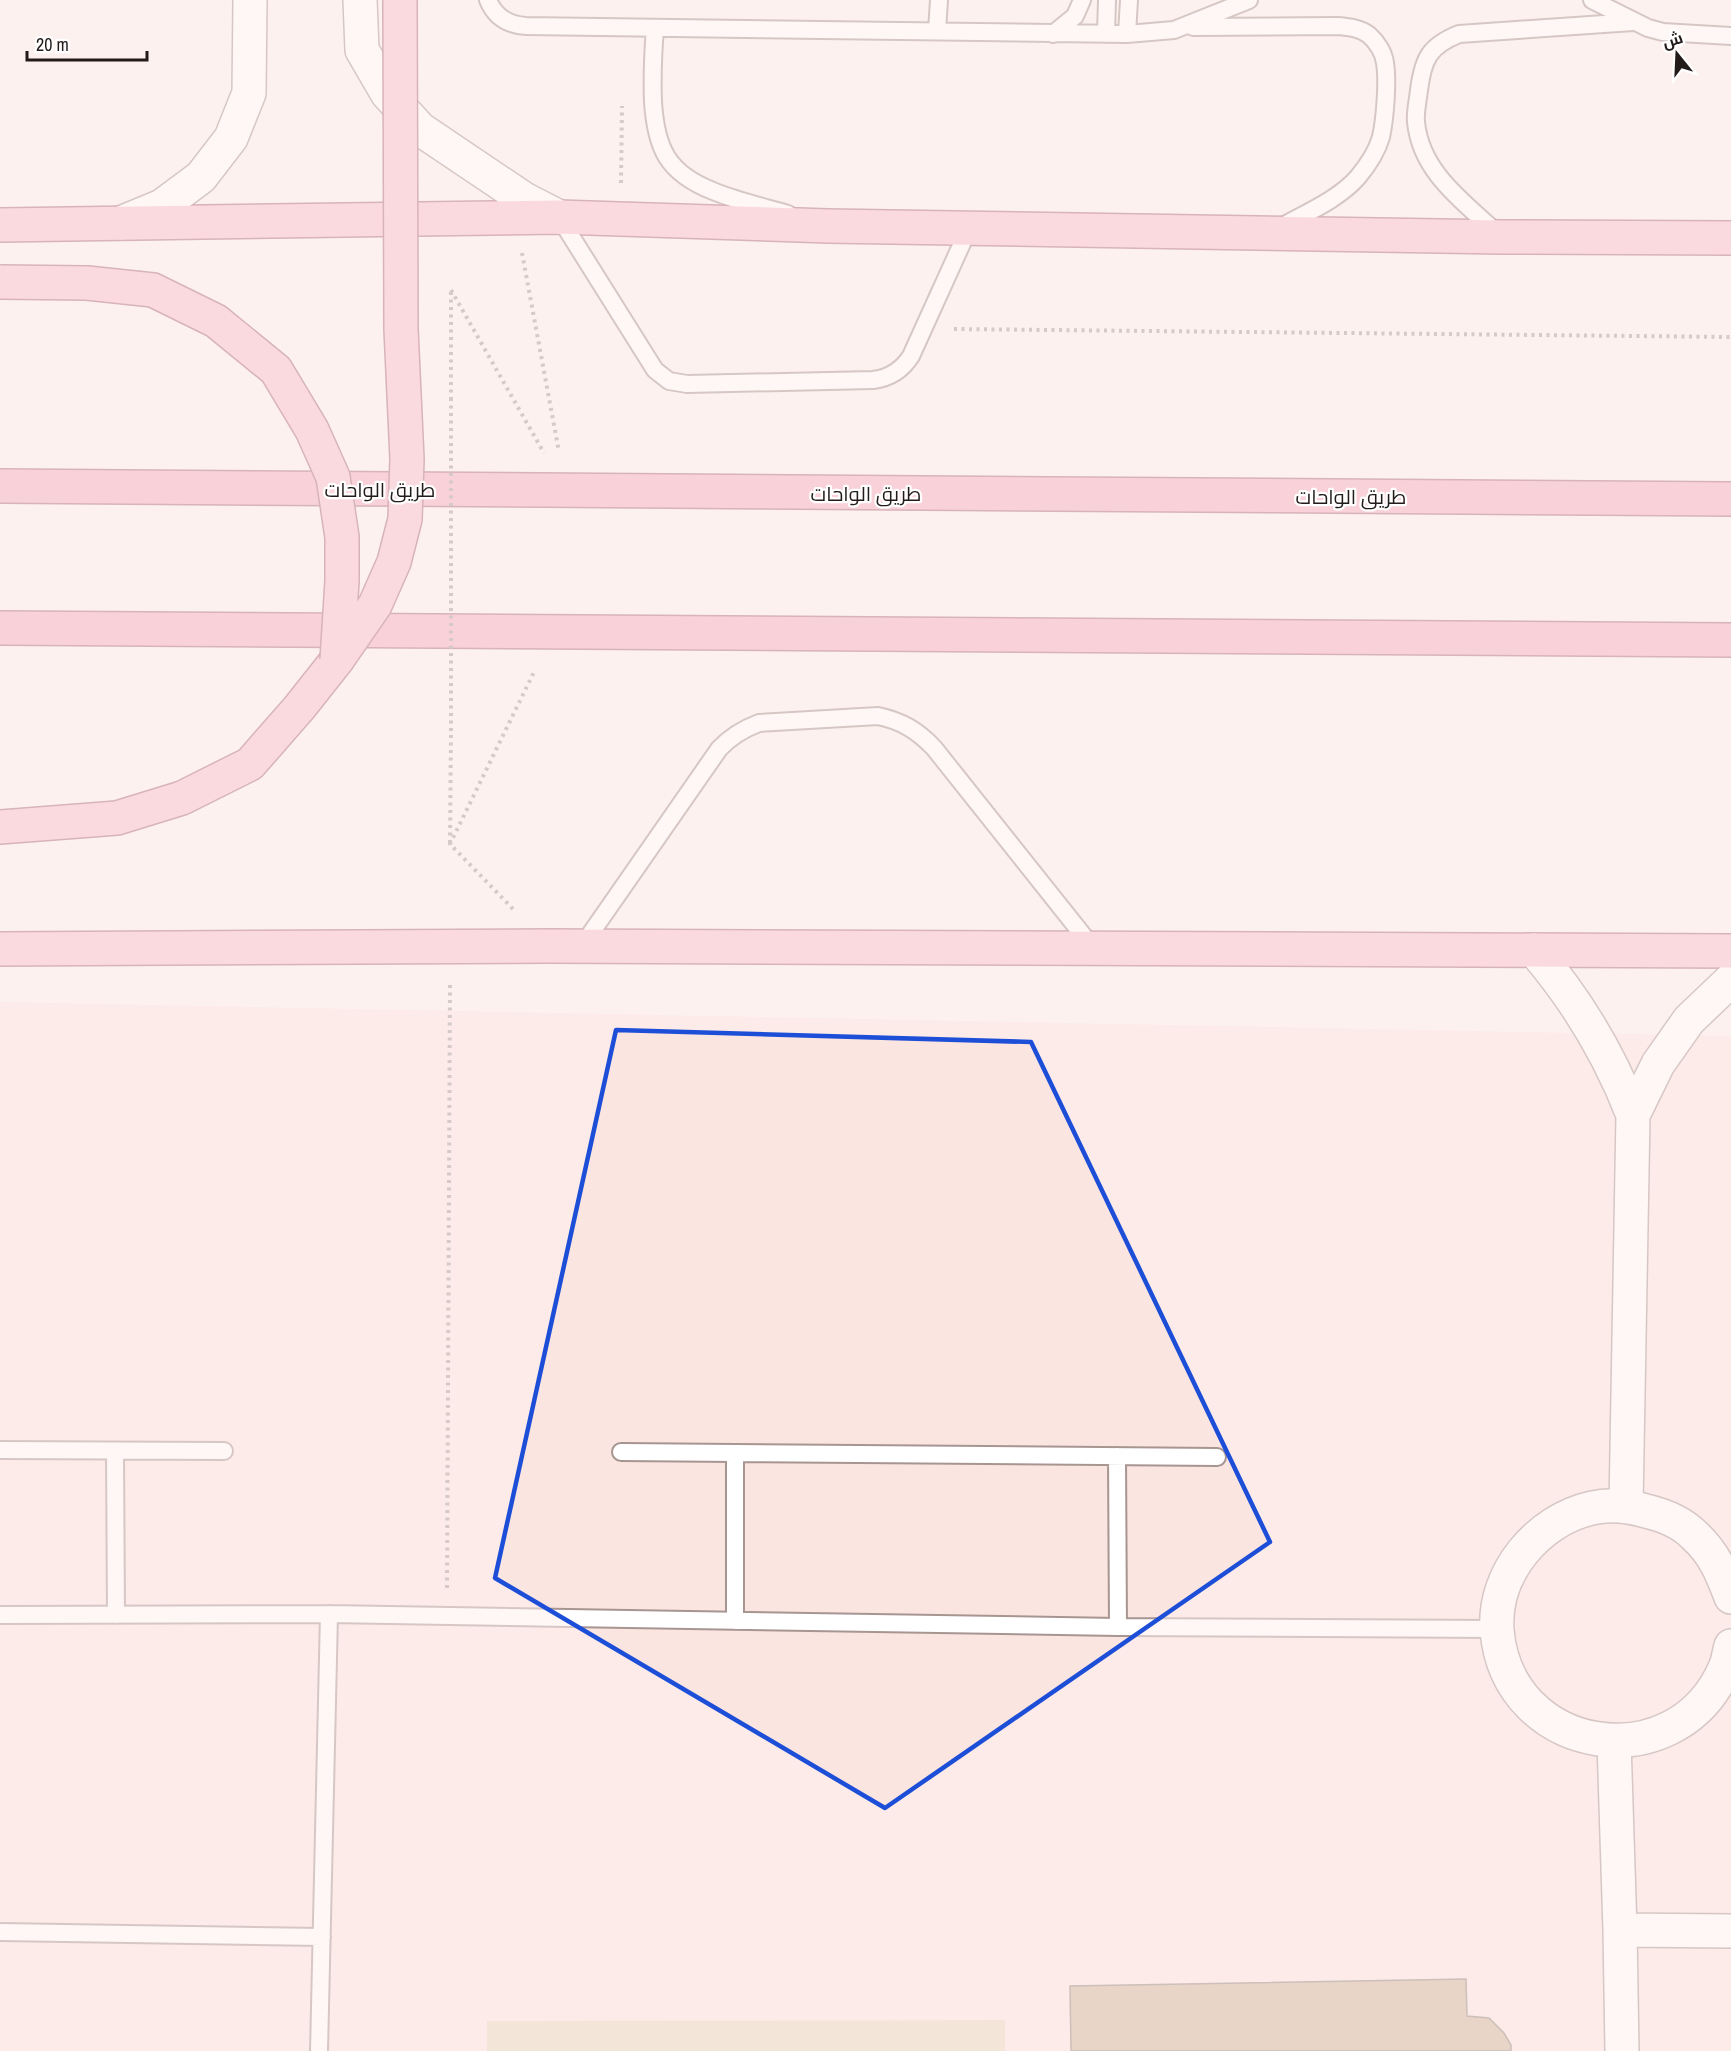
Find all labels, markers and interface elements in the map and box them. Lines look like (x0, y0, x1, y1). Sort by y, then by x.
scale bar (27, 24, 147, 62)
north arrow (1647, 24, 1707, 84)
text: ش (1659, 26, 1686, 53)
text: 20 m (36, 32, 69, 57)
street label: طريق الواحات (325, 476, 435, 503)
street label: طريق الواحات (811, 480, 921, 507)
street label: طريق الواحات (1296, 483, 1406, 510)

